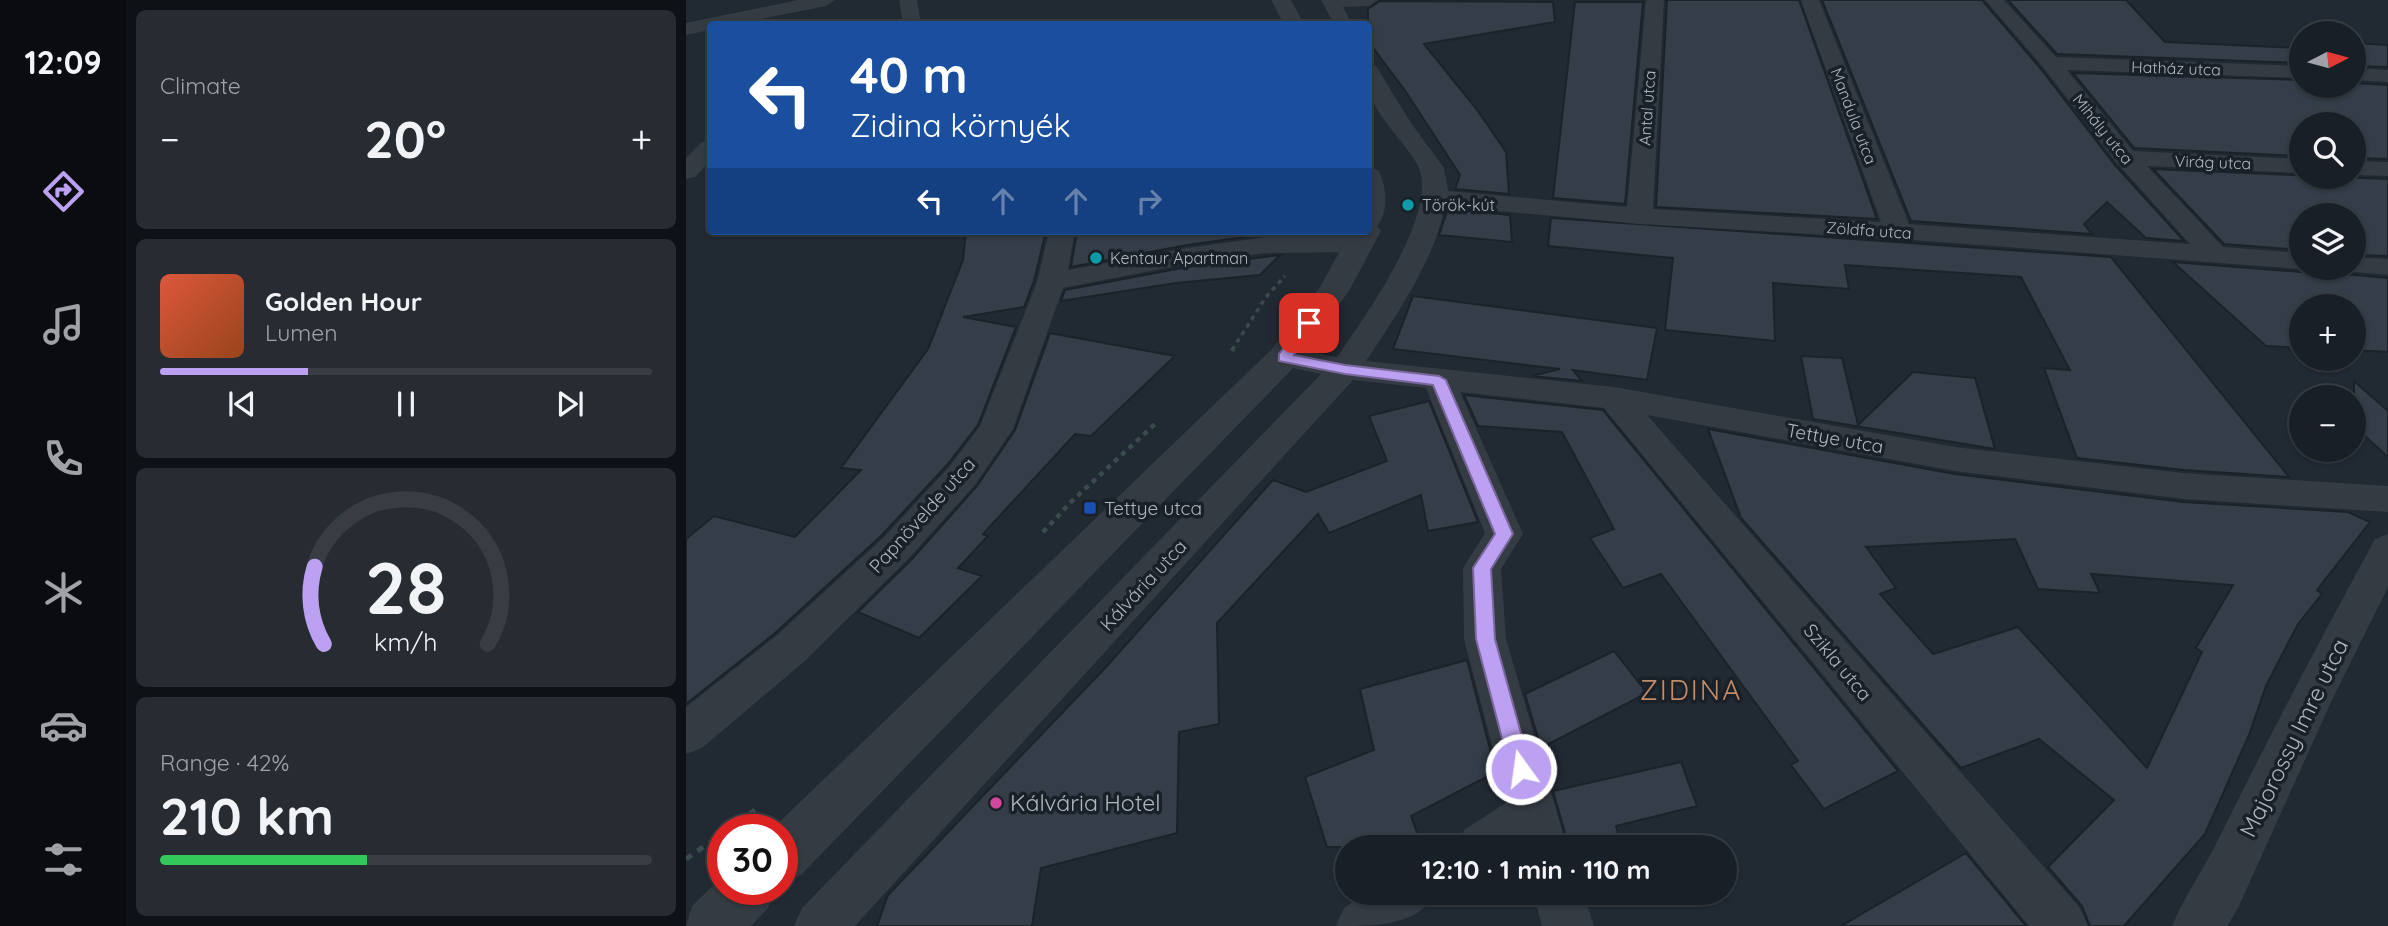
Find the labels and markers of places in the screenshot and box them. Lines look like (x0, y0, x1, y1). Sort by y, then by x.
place label: Török-kút (1422, 195, 1495, 215)
marker: Török-kút (1400, 197, 1416, 213)
place label: Kentaur Apartman (1110, 248, 1248, 268)
marker: Kentaur Apartman (1088, 250, 1104, 266)
pin (1279, 293, 1339, 353)
place label: Tettye utca (1104, 496, 1202, 520)
marker: Tettye utca (1082, 500, 1098, 516)
place label: Kálvária Hotel (1010, 788, 1161, 817)
marker: Kálvária Hotel (988, 795, 1004, 811)

